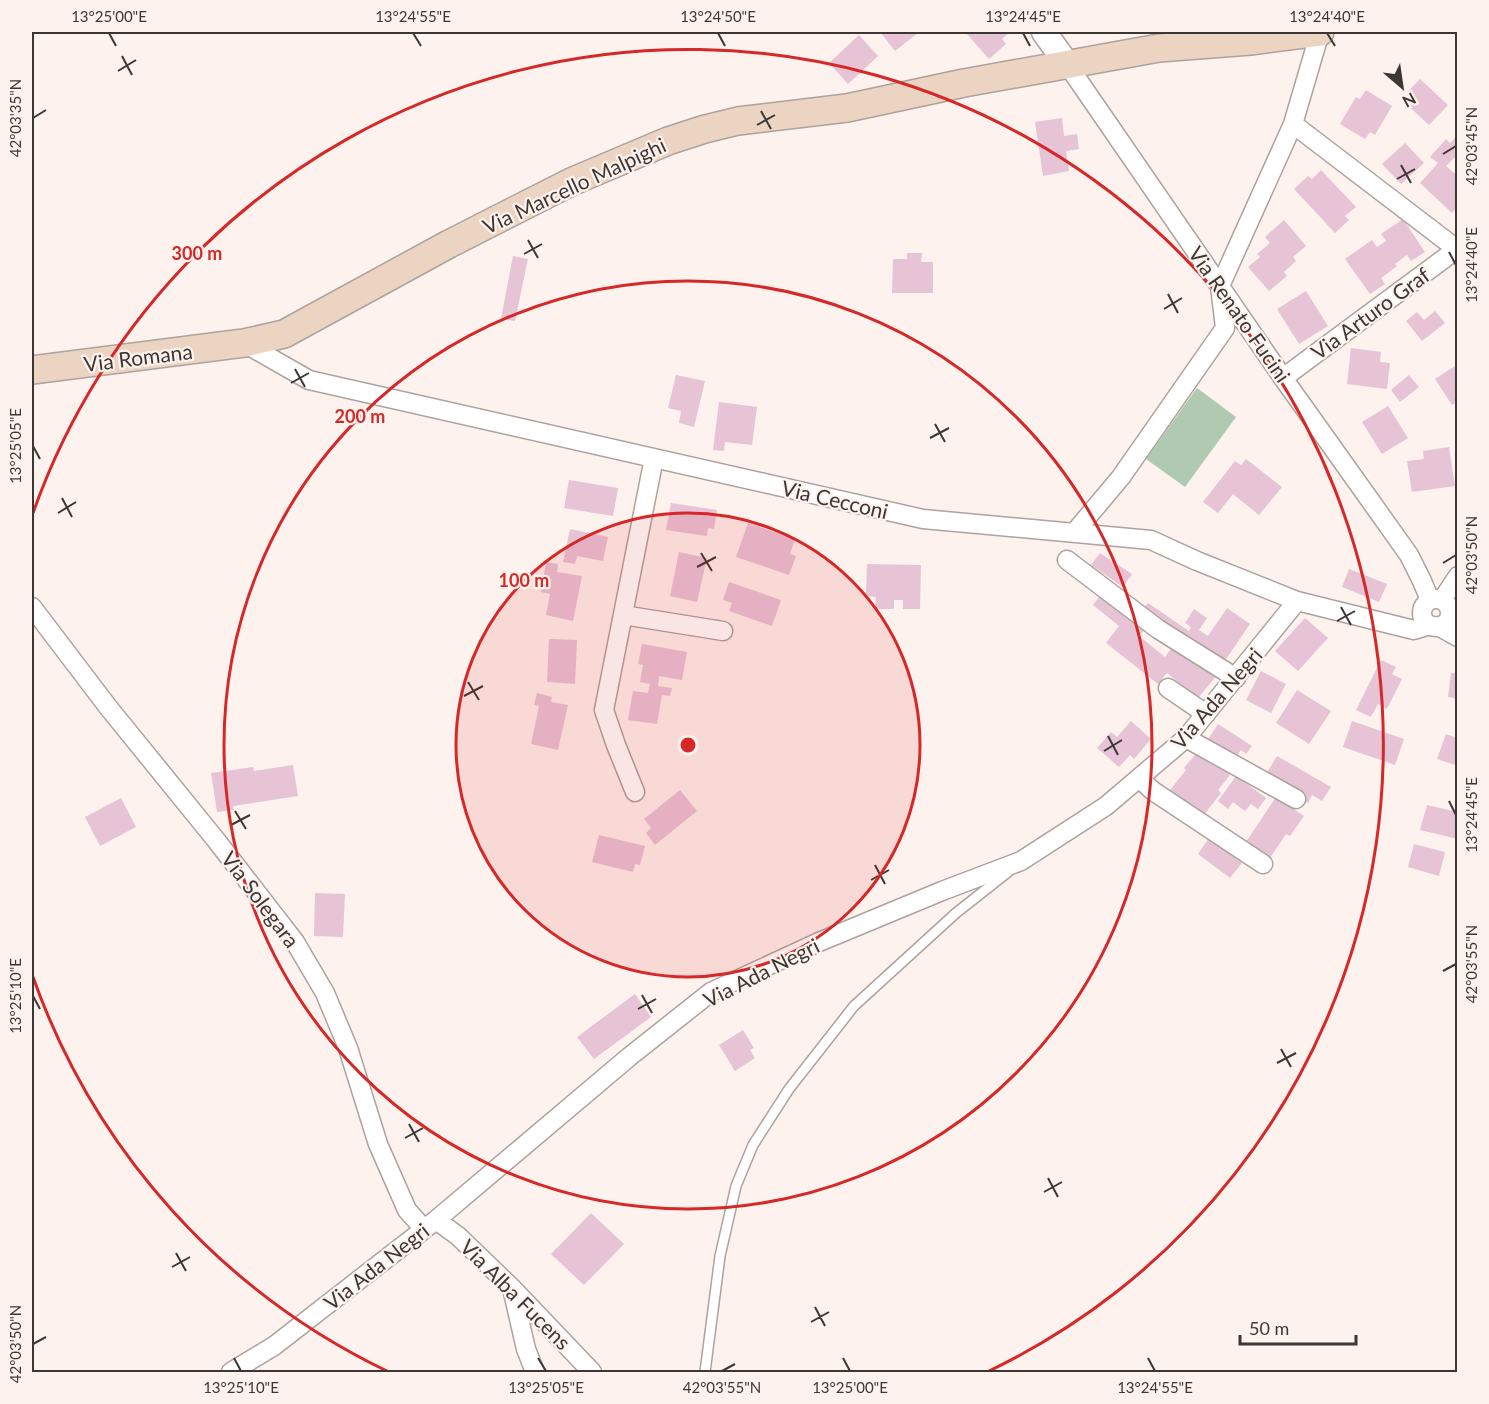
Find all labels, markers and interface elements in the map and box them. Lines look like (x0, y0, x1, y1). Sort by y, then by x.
text: 13°25'00"E (71, 7, 147, 25)
text: 13°24'55"E (375, 7, 451, 25)
text: 13°24'50"E (680, 7, 756, 25)
text: 13°24'45"E (985, 7, 1061, 25)
text: 13°24'40"E (1289, 7, 1365, 25)
north arrow (1372, 57, 1432, 117)
text: 42°03'35"N (6, 79, 24, 157)
text: N (1400, 89, 1420, 112)
text: 42°03'45"N (1462, 107, 1480, 185)
street label: Via Marcello Malpighi (478, 132, 670, 238)
text: 13°24'40"E (1462, 227, 1480, 303)
street label: Via Renato Fucini (1184, 241, 1296, 387)
text: 300 m (172, 242, 222, 264)
street label: Via Arturo Graf (1306, 261, 1435, 364)
street label: Via Romana (82, 338, 194, 376)
text: 200 m (335, 405, 385, 427)
text: 13°25'05"E (6, 408, 24, 484)
street label: Via Cecconi (779, 475, 891, 523)
text: 42°03'50"N (1462, 516, 1480, 594)
text: 100 m (499, 569, 549, 591)
street label: Via Ada Negri (1165, 642, 1267, 754)
centre of rings (678, 735, 698, 755)
text: 13°24'45"E (1462, 777, 1480, 853)
street label: Via Solegara (217, 846, 305, 952)
text: 42°03'55"N (1462, 925, 1480, 1003)
street label: Via Ada Negri (699, 932, 823, 1012)
text: 13°25'10"E (6, 958, 24, 1034)
street label: Via Ada Negri (319, 1217, 433, 1315)
street label: Via Alba Fucens (456, 1234, 576, 1354)
text: 42°03'50"N (6, 1305, 24, 1383)
scale bar (1240, 1308, 1356, 1346)
text: 50 m (1249, 1317, 1289, 1339)
text: 13°25'10"E (203, 1378, 279, 1396)
text: 13°25'05"E (508, 1378, 584, 1396)
text: 42°03'55"N (683, 1378, 761, 1396)
text: 13°25'00"E (812, 1378, 888, 1396)
text: 13°24'55"E (1117, 1378, 1193, 1396)

